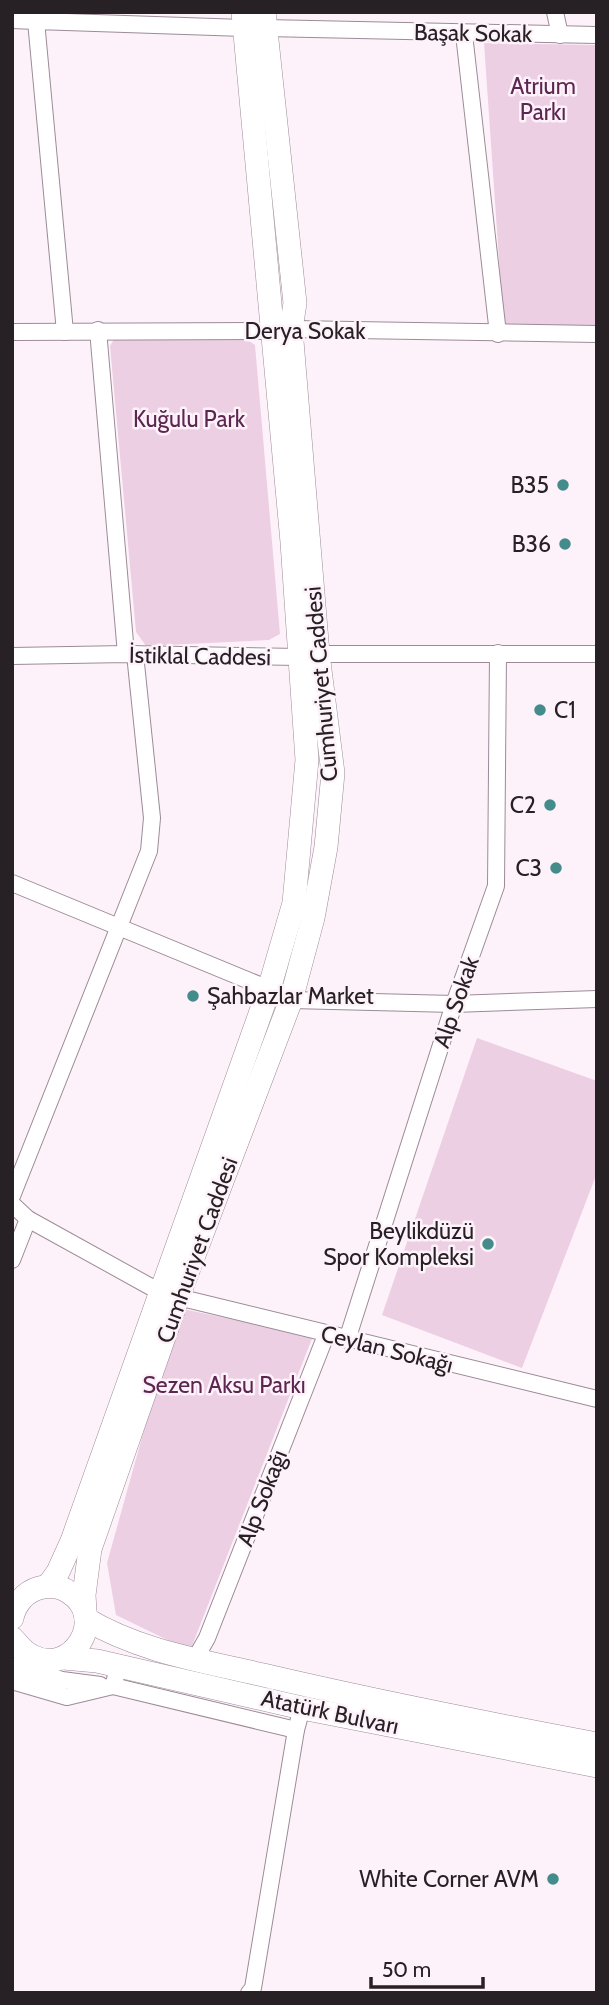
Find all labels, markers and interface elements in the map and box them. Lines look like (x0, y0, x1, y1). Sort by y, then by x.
street label: Başak Sokak (414, 18, 533, 48)
park label: Atrium Parkı (510, 72, 576, 126)
street label: Derya Sokak (245, 317, 366, 345)
park label: Kuğulu Park (133, 405, 246, 433)
place label: B35 (510, 471, 549, 499)
marker: B35 (555, 477, 571, 493)
place label: B36 (512, 530, 551, 558)
marker: B36 (557, 536, 573, 552)
street label: Cumhuriyet Caddesi (299, 585, 343, 783)
street label: İstiklal Caddesi (129, 641, 271, 671)
place label: C1 (554, 696, 576, 724)
marker: C1 (532, 702, 548, 718)
place label: C2 (510, 791, 536, 819)
marker: C2 (542, 797, 558, 813)
place label: C3 (515, 854, 542, 882)
marker: C3 (548, 860, 564, 876)
street label: Alp Sokak (427, 952, 485, 1051)
place label: Şahbazlar Market (207, 982, 374, 1010)
marker: Şahbazlar Market (185, 988, 201, 1004)
street label: Cumhuriyet Caddesi (150, 1153, 244, 1347)
place label: Beylikdüzü Spor Kompleksi (323, 1217, 474, 1271)
marker: Beylikdüzü Spor Kompleksi (480, 1236, 496, 1252)
street label: Ceylan Sokağı (318, 1319, 456, 1379)
park label: Sezen Aksu Parkı (142, 1371, 306, 1399)
street label: Alp Sokağı (231, 1446, 293, 1550)
street label: Atatürk Bulvarı (259, 1684, 401, 1740)
place label: White Corner AVM (359, 1865, 539, 1893)
marker: White Corner AVM (545, 1871, 561, 1887)
scale bar (371, 1946, 483, 1990)
text: 50 m (382, 1957, 431, 1982)

